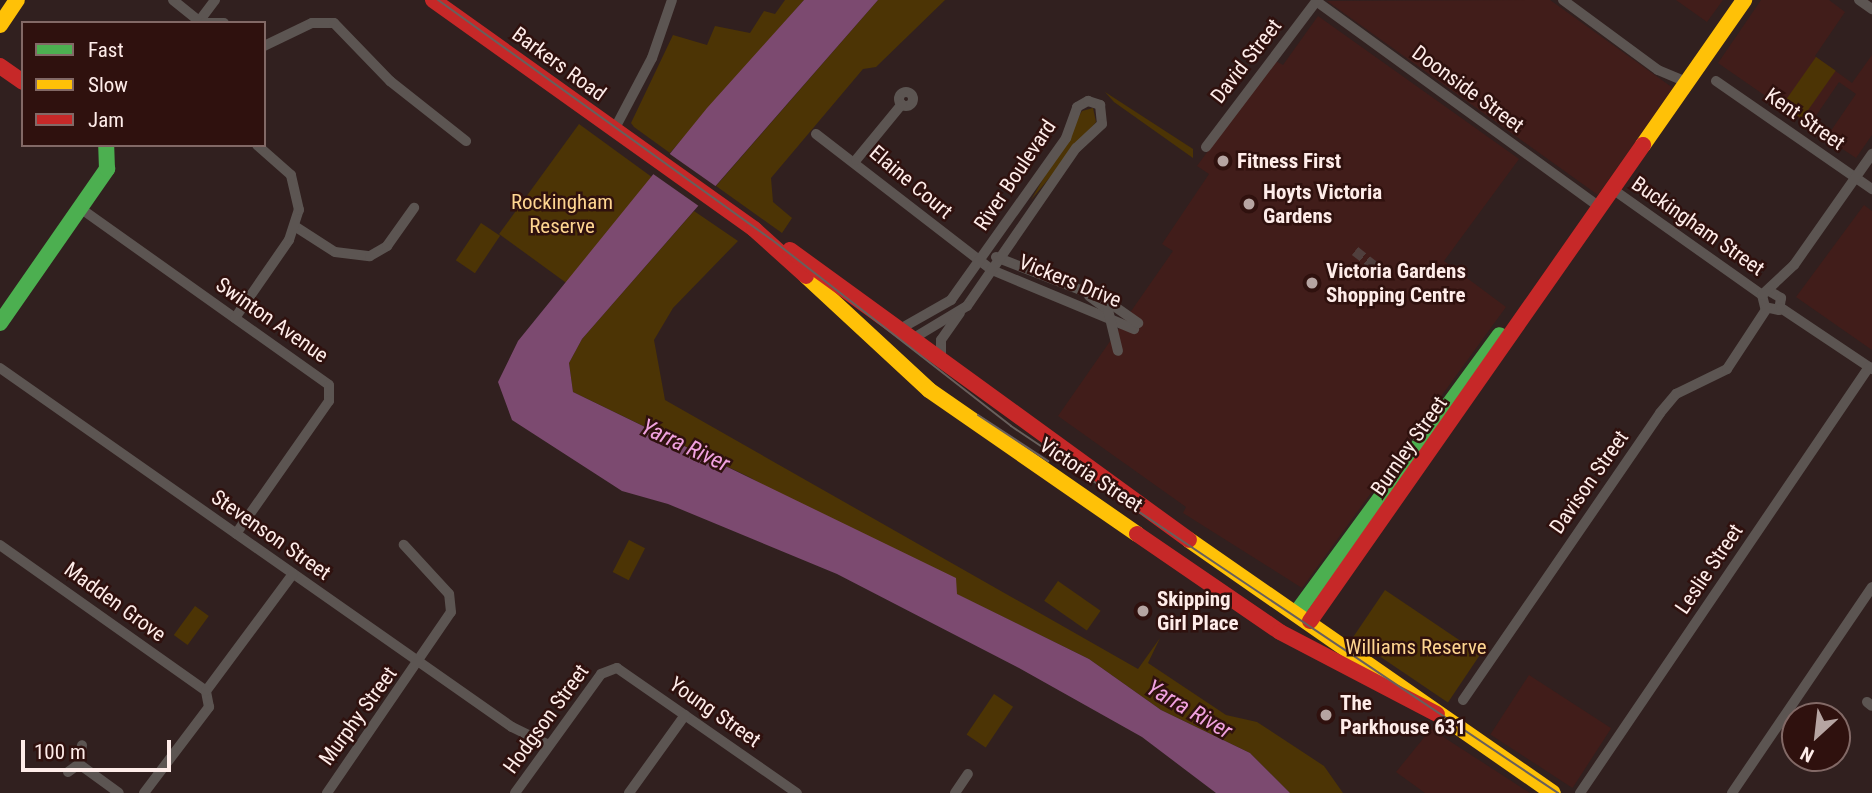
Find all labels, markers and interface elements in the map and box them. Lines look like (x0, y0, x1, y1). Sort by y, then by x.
street label: David Street (1205, 14, 1287, 108)
legend (21, 21, 266, 147)
street label: Barkers Road (507, 21, 611, 107)
text: Fast (88, 38, 124, 62)
street label: Doonside Street (1407, 40, 1529, 138)
text: Slow (88, 73, 128, 97)
street label: Kent Street (1760, 82, 1850, 156)
text: Jam (88, 108, 124, 132)
street label: River Boulevard (969, 115, 1061, 235)
street label: Elaine Court (864, 140, 958, 224)
place label: Fitness First (1237, 148, 1341, 174)
marker: Fitness First (1215, 153, 1231, 169)
street label: Buckingham Street (1627, 171, 1769, 281)
place label: Hoyts Victoria Gardens (1263, 179, 1382, 229)
park label: Rockingham Reserve (511, 189, 613, 239)
marker: Hoyts Victoria Gardens (1241, 196, 1257, 212)
street label: Vickers Drive (1015, 249, 1125, 313)
place label: Victoria Gardens Shopping Centre (1326, 258, 1466, 308)
street label: Swinton Avenue (211, 272, 333, 368)
marker: Victoria Gardens Shopping Centre (1304, 275, 1320, 291)
street label: Burnley Street (1366, 391, 1452, 501)
water label: Yarra River (636, 414, 734, 478)
street label: Davison Street (1544, 426, 1634, 538)
street label: Victoria Street (1035, 432, 1147, 518)
street label: Stevenson Street (206, 485, 336, 585)
street label: Leslie Street (1670, 519, 1748, 619)
street label: Madden Grove (59, 557, 171, 647)
place label: Skipping Girl Place (1157, 586, 1238, 636)
marker: Skipping Girl Place (1135, 603, 1151, 619)
park label: Williams Reserve (1345, 634, 1487, 660)
street label: Hodgson Street (498, 660, 594, 778)
street label: Murphy Street (314, 662, 402, 770)
street label: Young Street (665, 671, 765, 753)
water label: Yarra River (1141, 674, 1237, 746)
place label: The Parkhouse 631 (1340, 690, 1466, 740)
north arrow (1781, 702, 1851, 772)
marker: The Parkhouse 631 (1318, 707, 1334, 723)
scale bar (24, 726, 175, 770)
text: 100 m (34, 740, 86, 764)
text: N (1797, 741, 1818, 767)

